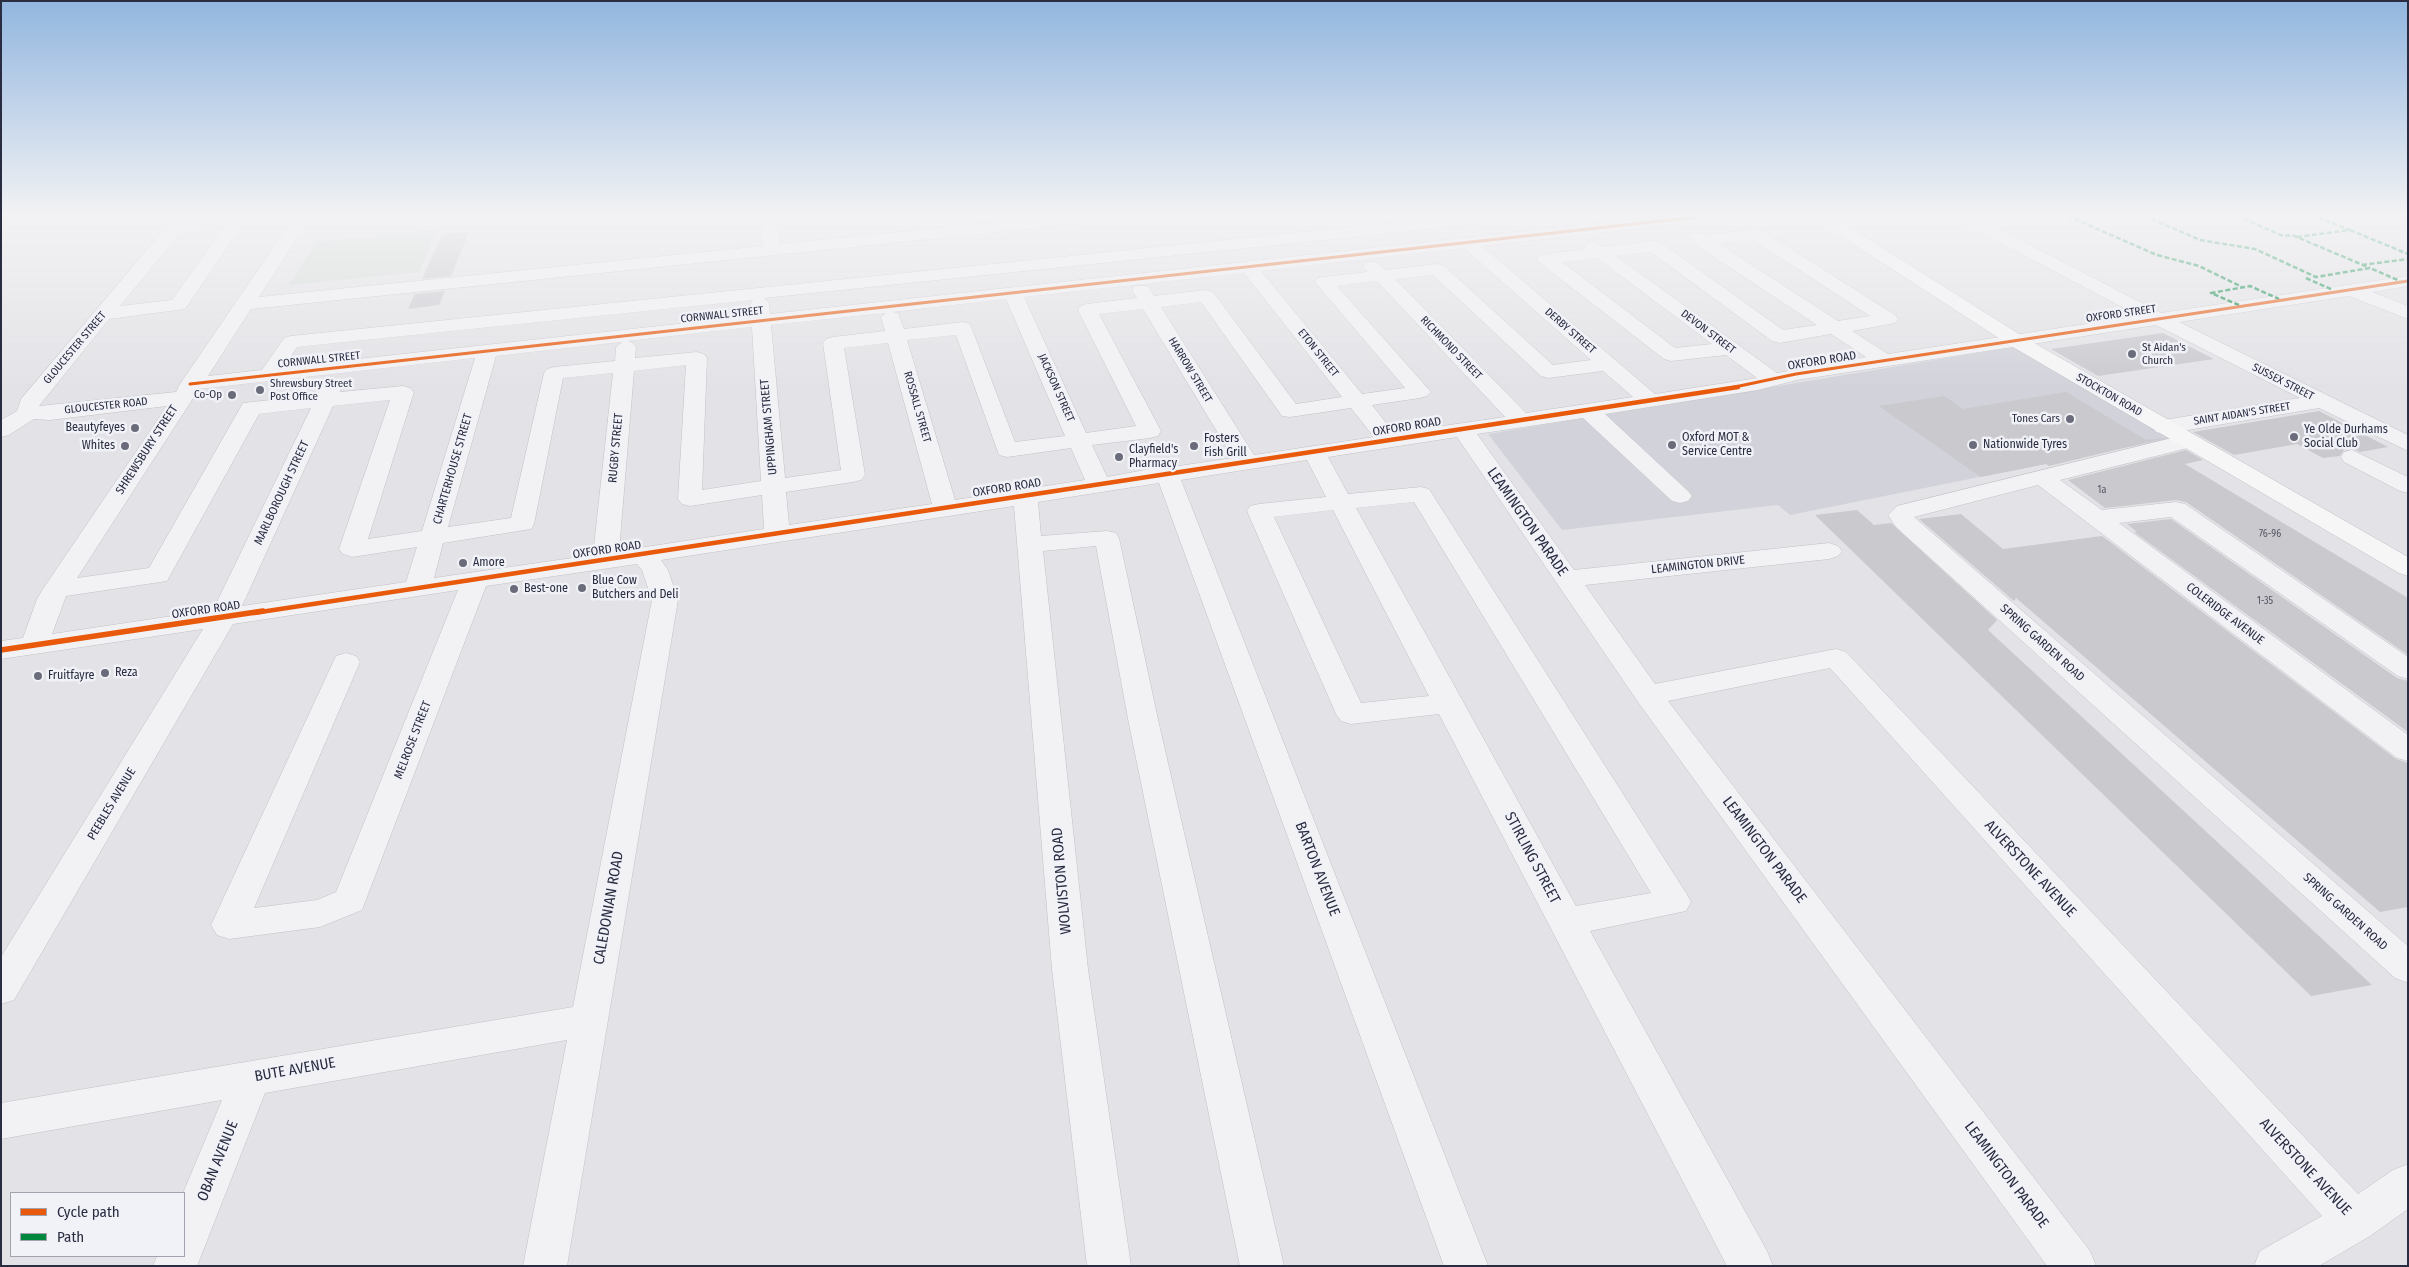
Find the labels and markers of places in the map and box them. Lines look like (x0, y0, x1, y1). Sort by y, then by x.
place label: St Aidan's Church (2142, 341, 2186, 367)
marker: St Aidan's Church (2126, 348, 2138, 360)
place label: Shrewsbury Street Post Office (270, 377, 352, 403)
marker: Shrewsbury Street Post Office (254, 384, 266, 396)
place label: Co-Op (194, 388, 222, 402)
marker: Co-Op (226, 389, 238, 401)
place label: Tones Cars (2012, 412, 2060, 426)
marker: Tones Cars (2064, 413, 2076, 425)
place label: Beautyfeyes (65, 421, 125, 435)
marker: Beautyfeyes (129, 422, 141, 434)
place label: Ye Olde Durhams Social Club (2304, 423, 2388, 451)
place label: Oxford MOT & Service Centre (1682, 431, 1752, 459)
marker: Ye Olde Durhams Social Club (2288, 431, 2300, 443)
place label: Fosters Fish Grill (1204, 432, 1247, 460)
place label: Nationwide Tyres (1983, 438, 2067, 452)
place label: Whites (82, 439, 115, 453)
marker: Oxford MOT & Service Centre (1666, 439, 1678, 451)
marker: Nationwide Tyres (1967, 439, 1979, 451)
marker: Whites (119, 440, 131, 452)
marker: Fosters Fish Grill (1188, 440, 1200, 452)
place label: Clayfield's Pharmacy (1129, 443, 1178, 471)
marker: Clayfield's Pharmacy (1113, 451, 1125, 463)
place label: Amore (473, 556, 505, 570)
marker: Amore (457, 557, 469, 569)
place label: Blue Cow Butchers and Deli (592, 574, 678, 602)
place label: Best-one (524, 582, 568, 596)
marker: Blue Cow Butchers and Deli (576, 582, 588, 594)
marker: Best-one (508, 583, 520, 595)
place label: Reza (115, 666, 138, 680)
marker: Reza (99, 667, 111, 679)
place label: Fruitfayre (48, 669, 94, 683)
marker: Fruitfayre (32, 670, 44, 682)

